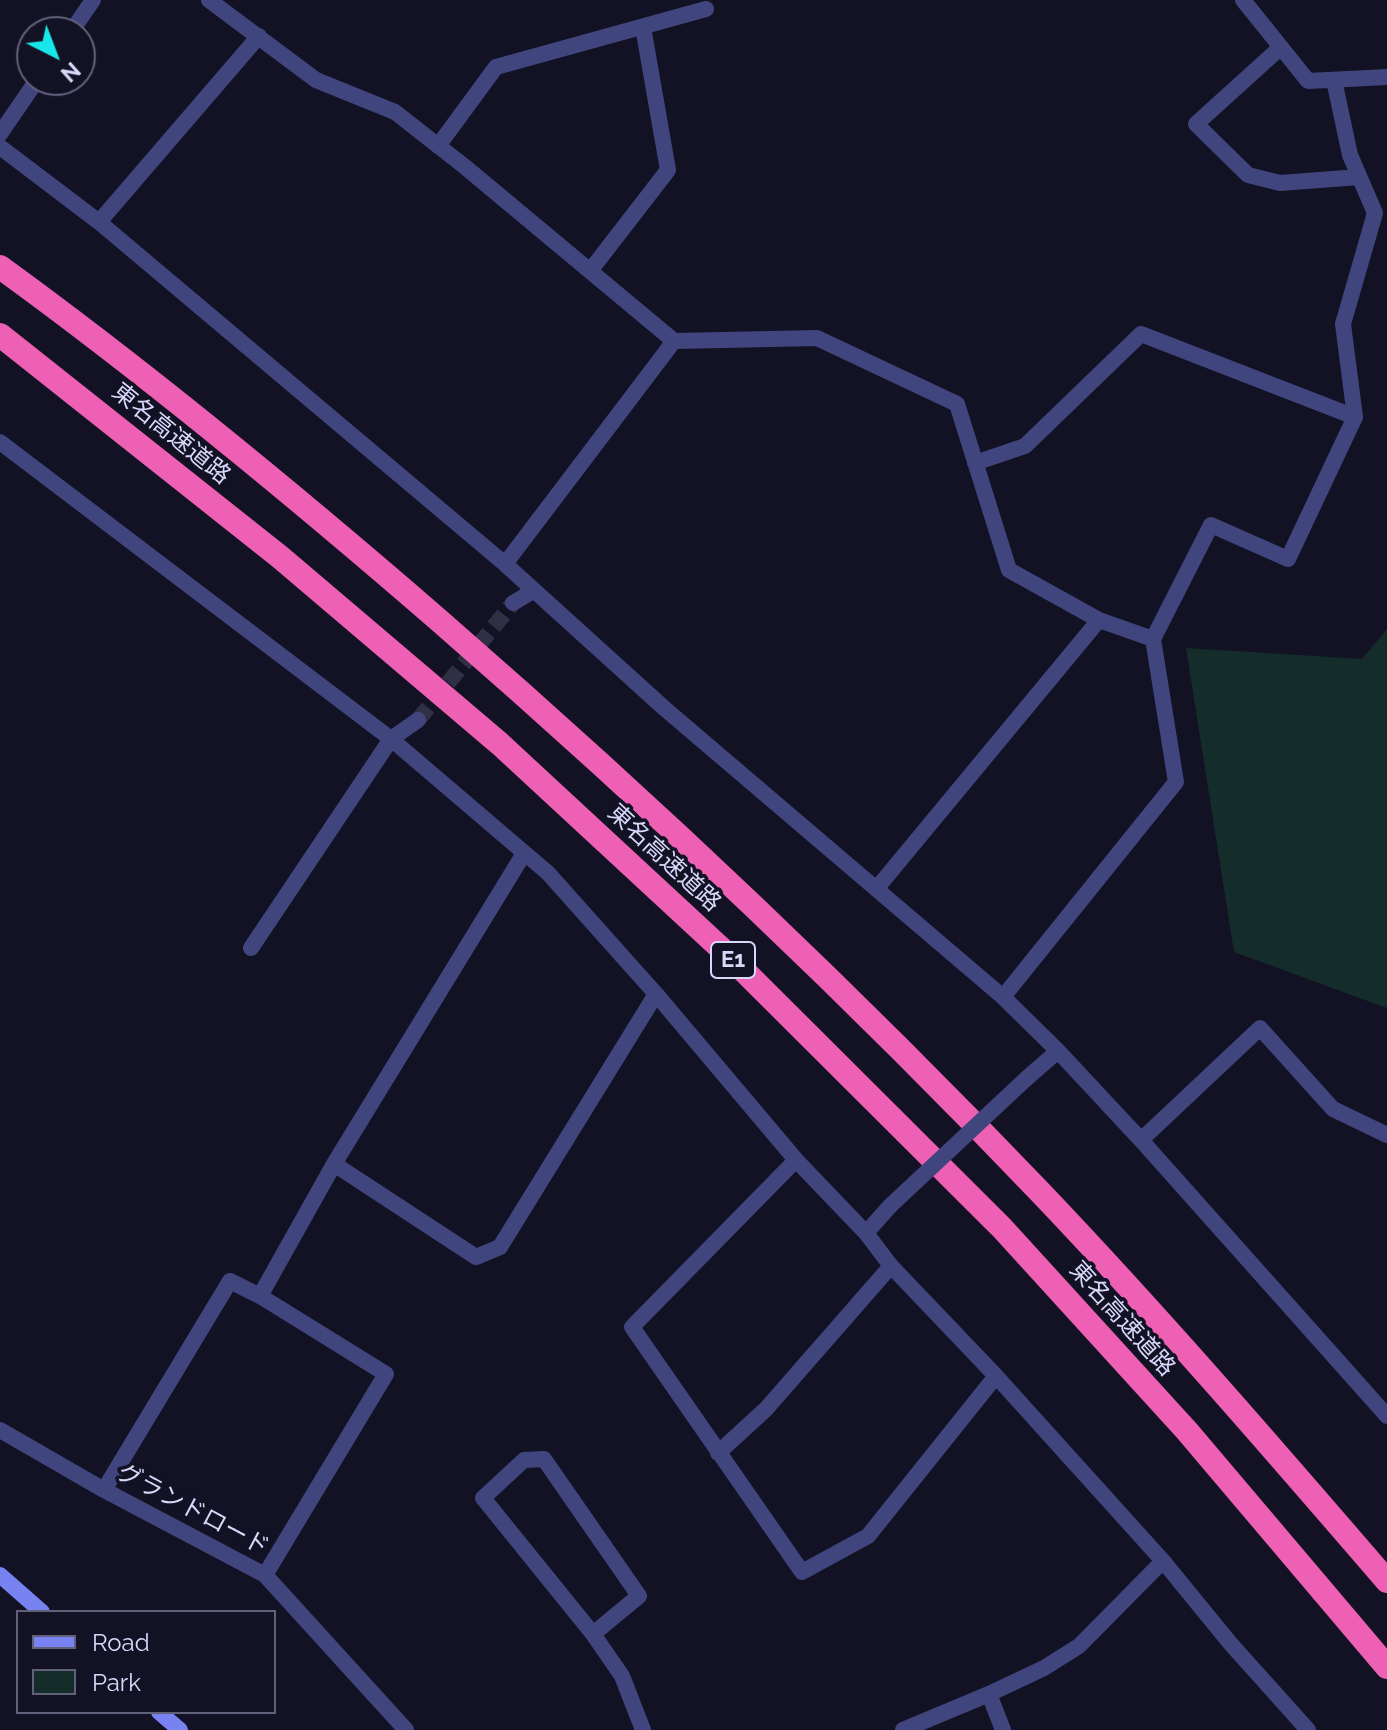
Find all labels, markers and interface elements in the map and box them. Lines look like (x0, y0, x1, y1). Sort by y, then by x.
north arrow (16, 16, 96, 96)
text: N (56, 57, 86, 88)
street label: 東名高速道路 (106, 377, 236, 491)
street label: 東名高速道路 (602, 798, 726, 918)
road number: E1 (711, 942, 755, 978)
street label: 東名高速道路 (1063, 1256, 1181, 1382)
street label: グランドロード (112, 1458, 274, 1562)
legend (16, 1610, 276, 1714)
text: Road (92, 1628, 150, 1657)
text: Park (92, 1668, 141, 1697)

